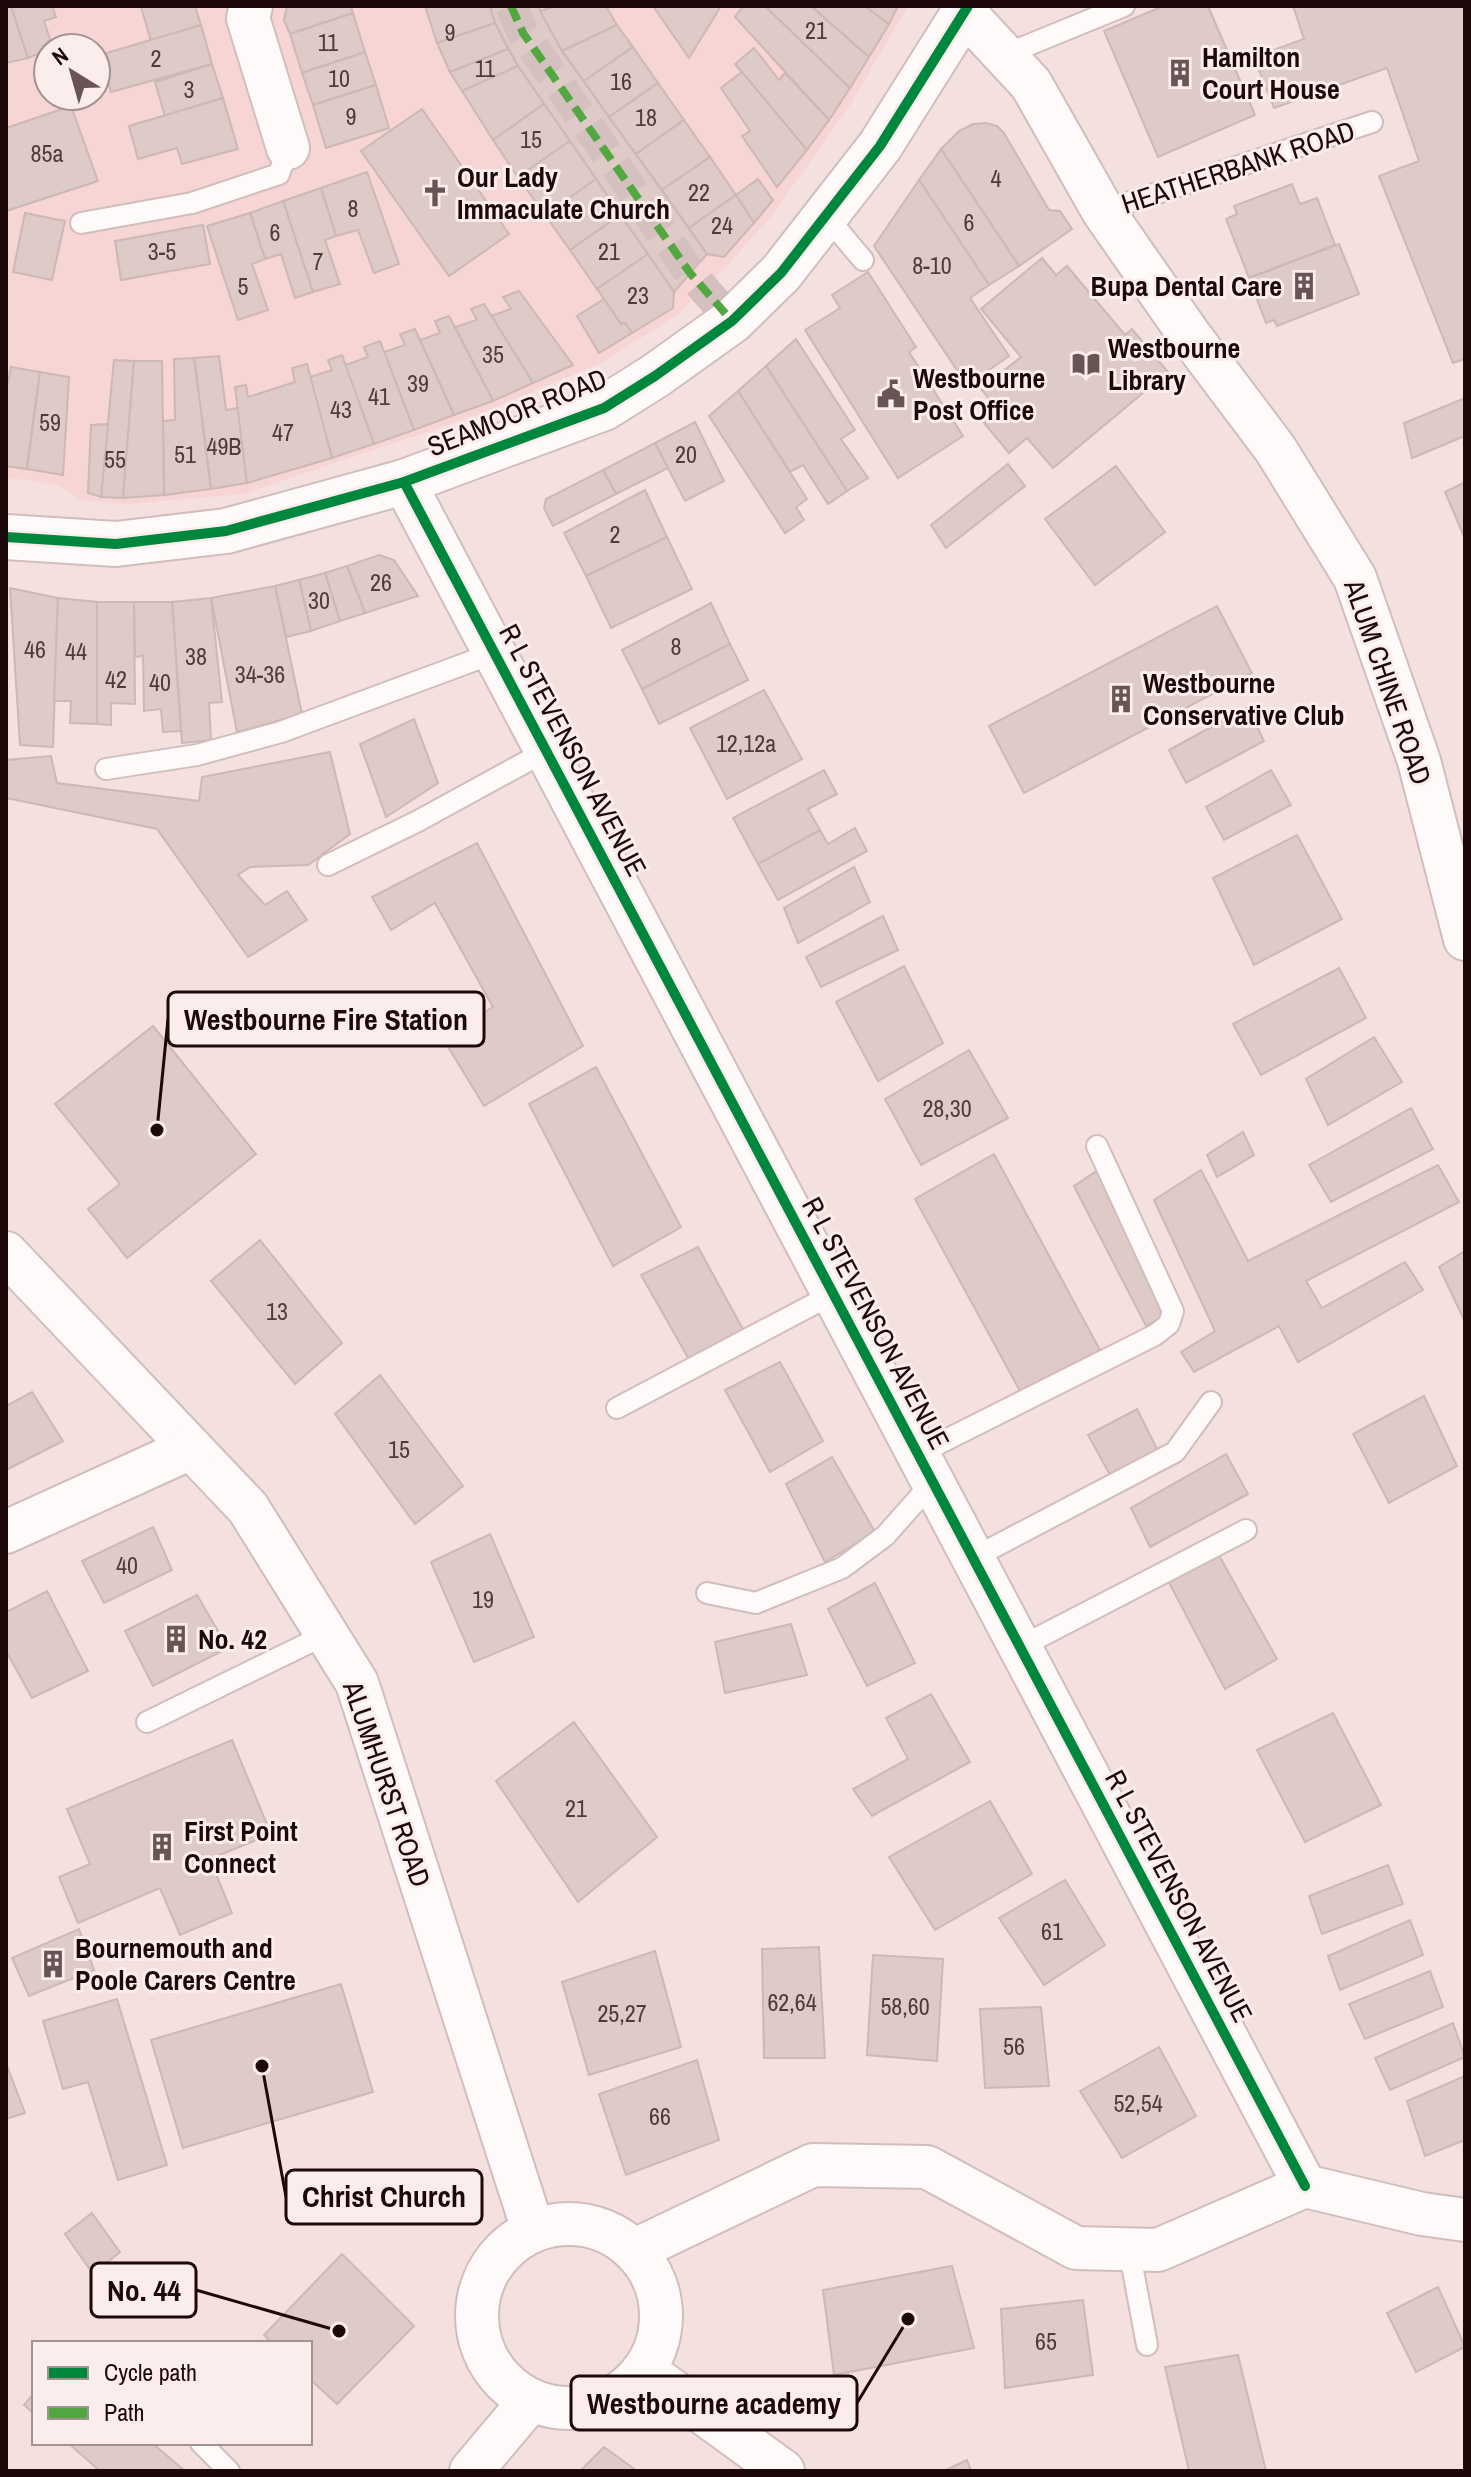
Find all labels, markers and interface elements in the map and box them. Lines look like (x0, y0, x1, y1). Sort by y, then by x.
house number: 21 (805, 14, 827, 46)
house number: 9 (445, 16, 455, 48)
house number: 11 (318, 26, 338, 58)
north arrow (32, 32, 112, 112)
place label: Hamilton Court House (1202, 38, 1340, 108)
text: N (46, 40, 74, 72)
house number: 2 (151, 42, 161, 74)
house number: 11 (475, 52, 495, 84)
building icon: Hamilton Court House (1165, 58, 1195, 88)
house number: 10 (328, 62, 350, 94)
house number: 16 (610, 65, 632, 97)
house number: 3 (184, 73, 194, 105)
house number: 9 (346, 100, 356, 132)
house number: 18 (635, 101, 657, 133)
street label: HEATHERBANK ROAD (1116, 111, 1360, 223)
house number: 15 (520, 123, 542, 155)
house number: 85a (31, 137, 63, 169)
place label: Our Lady Immaculate Church (457, 158, 670, 228)
house number: 4 (991, 162, 1002, 194)
house number: 22 (688, 176, 710, 208)
church icon: Our Lady Immaculate Church (420, 178, 450, 208)
house number: 8 (348, 192, 358, 224)
house number: 6 (964, 206, 974, 238)
house number: 24 (711, 209, 733, 241)
house number: 6 (270, 216, 280, 248)
house number: 3-5 (148, 235, 176, 267)
house number: 21 (598, 235, 620, 267)
house number: 7 (313, 245, 324, 277)
house number: 8-10 (912, 249, 952, 281)
place label: Bupa Dental Care (1091, 267, 1282, 305)
house number: 5 (238, 270, 249, 302)
building icon: Bupa Dental Care (1289, 271, 1319, 301)
house number: 23 (627, 279, 649, 311)
place label: Westbourne Library (1108, 329, 1240, 399)
house number: 35 (482, 338, 504, 370)
library icon: Westbourne Library (1071, 349, 1101, 379)
street label: SEAMOOR ROAD (422, 359, 612, 465)
place label: Westbourne Post Office (913, 359, 1045, 429)
house number: 39 (407, 367, 429, 399)
public building icon: Westbourne Post Office (876, 379, 906, 409)
house number: 41 (368, 380, 390, 412)
house number: 43 (330, 393, 352, 425)
house number: 59 (39, 406, 61, 438)
house number: 47 (272, 416, 294, 448)
house number: 49B (206, 430, 242, 462)
house number: 51 (174, 438, 196, 470)
house number: 20 (675, 438, 697, 470)
house number: 55 (104, 443, 126, 475)
house number: 2 (610, 518, 620, 550)
house number: 26 (370, 566, 392, 598)
street label: ALUM CHINE ROAD (1335, 574, 1441, 790)
house number: 30 (308, 584, 330, 616)
street label: R L STEVENSON AVENUE (490, 617, 656, 883)
house number: 8 (671, 630, 681, 662)
house number: 46 (24, 633, 46, 665)
house number: 44 (65, 635, 87, 667)
house number: 38 (185, 640, 207, 672)
house number: 34-36 (235, 658, 285, 690)
house number: 42 (105, 663, 127, 695)
place label: Westbourne Conservative Club (1143, 664, 1345, 734)
house number: 40 (149, 666, 171, 698)
building icon: Westbourne Conservative Club (1106, 684, 1136, 714)
house number: 12,12a (716, 727, 776, 759)
callout: Westbourne Fire Station (168, 992, 484, 1046)
text: Westbourne Fire Station (184, 999, 468, 1039)
house number: 28,30 (922, 1092, 972, 1124)
street label: R L STEVENSON AVENUE (793, 1190, 959, 1456)
house number: 13 (266, 1295, 288, 1327)
house number: 15 (388, 1433, 410, 1465)
house number: 40 (116, 1549, 138, 1581)
house number: 19 (472, 1583, 494, 1615)
place label: No. 42 (198, 1620, 267, 1658)
building icon: No. 42 (161, 1624, 191, 1654)
street label: ALUMHURST ROAD (334, 1675, 440, 1892)
street label: R L STEVENSON AVENUE (1096, 1763, 1262, 2029)
house number: 21 (565, 1792, 587, 1824)
place label: First Point Connect (184, 1812, 298, 1882)
building icon: First Point Connect (147, 1832, 177, 1862)
house number: 61 (1041, 1915, 1063, 1947)
place label: Bournemouth and Poole Carers Centre (75, 1929, 296, 1999)
building icon: Bournemouth and Poole Carers Centre (38, 1949, 68, 1979)
house number: 62,64 (767, 1986, 817, 2018)
house number: 58,60 (880, 1990, 930, 2022)
house number: 25,27 (597, 1997, 647, 2029)
house number: 56 (1003, 2030, 1025, 2062)
house number: 52,54 (1113, 2087, 1163, 2119)
house number: 66 (649, 2100, 671, 2132)
callout: Christ Church (286, 2170, 482, 2224)
text: Christ Church (302, 2176, 466, 2216)
callout: No. 44 (91, 2263, 196, 2317)
text: No. 44 (107, 2270, 181, 2310)
house number: 65 (1035, 2325, 1057, 2357)
legend (32, 2341, 312, 2445)
text: Cycle path (104, 2356, 197, 2388)
callout: Westbourne academy (571, 2376, 857, 2430)
text: Westbourne academy (587, 2383, 841, 2423)
text: Path (104, 2396, 145, 2428)

